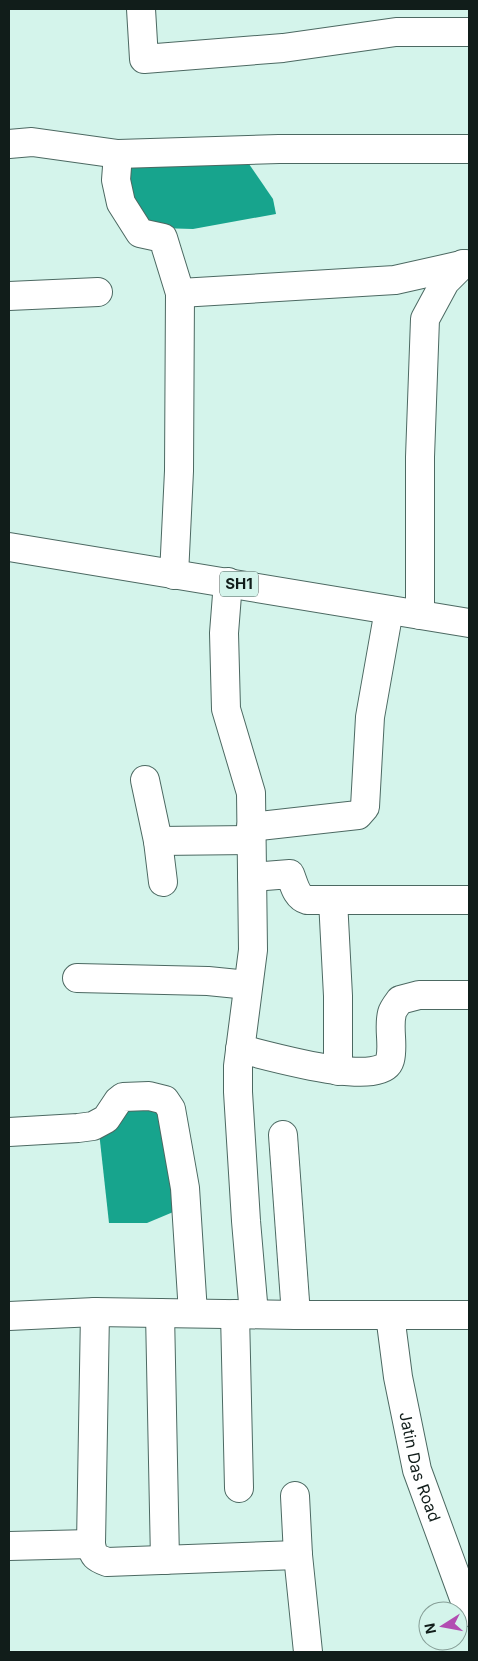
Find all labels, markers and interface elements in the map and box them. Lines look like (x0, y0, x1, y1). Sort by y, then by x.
road number: SH1 (220, 572, 258, 596)
street label: Jatin Das Road (395, 1410, 445, 1524)
north arrow (418, 1601, 468, 1651)
text: N (420, 1622, 439, 1635)

